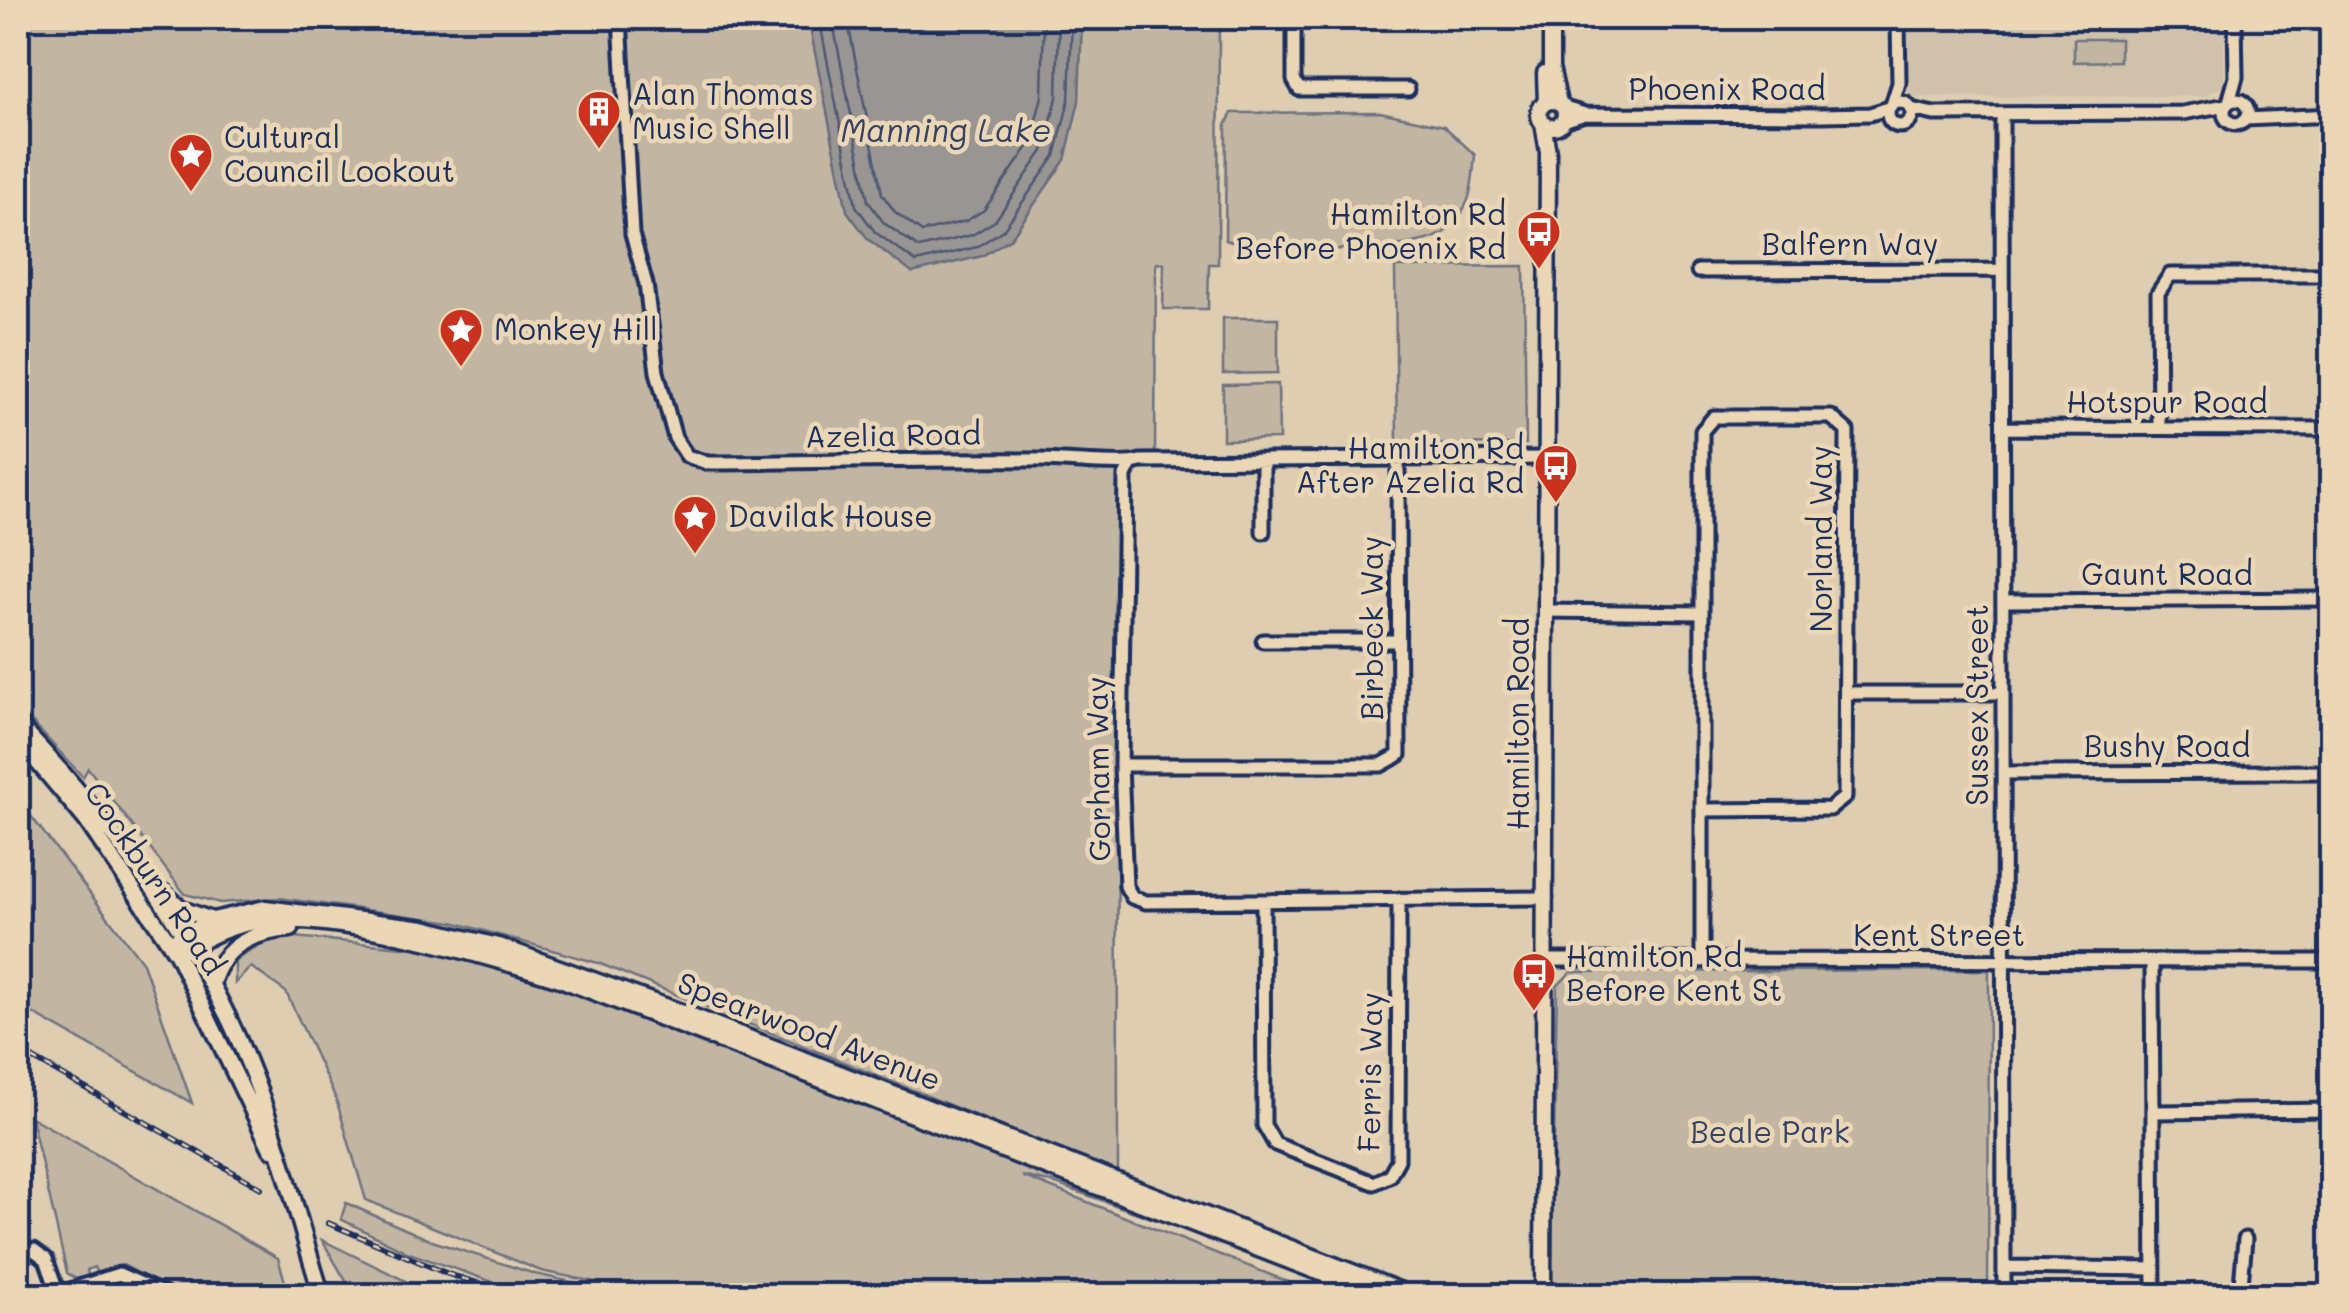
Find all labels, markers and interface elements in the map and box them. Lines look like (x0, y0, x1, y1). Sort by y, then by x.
street label: Phoenix Road (1628, 68, 1826, 108)
place label: Alan Thomas Music Shell (632, 73, 814, 147)
building icon: Alan Thomas Music Shell (576, 89, 622, 150)
water label: Manning Lake (841, 108, 1051, 150)
place label: Cultural Council Lookout (224, 116, 455, 190)
place icon: Cultural Council Lookout (168, 132, 214, 193)
place label: Hamilton Rd Before Phoenix Rd (1236, 193, 1506, 267)
bus stop icon: Hamilton Rd Before Phoenix Rd (1516, 209, 1562, 270)
street label: Balfern Way (1761, 223, 1939, 263)
place icon: Monkey Hill (438, 307, 484, 368)
place label: Monkey Hill (494, 308, 658, 348)
street label: Hotspur Road (2066, 381, 2268, 421)
street label: Azelia Road (805, 412, 981, 456)
place label: Hamilton Rd After Azelia Rd (1296, 427, 1524, 501)
bus stop icon: Hamilton Rd After Azelia Rd (1533, 443, 1579, 504)
street label: Norland Way (1800, 445, 1840, 633)
place icon: Davilak House (672, 494, 718, 555)
place label: Davilak House (728, 495, 933, 535)
street label: Birbeck Way (1351, 536, 1391, 720)
street label: Gaunt Road (2081, 553, 2253, 593)
street label: Sussex Street (1956, 604, 1996, 806)
street label: Hamilton Road (1497, 618, 1537, 830)
street label: Gorham Way (1075, 676, 1119, 862)
street label: Bushy Road (2084, 725, 2250, 765)
street label: Cockburn Road (76, 774, 235, 982)
street label: Kent Street (1853, 914, 2025, 954)
place label: Hamilton Rd Before Kent St (1566, 935, 1782, 1009)
bus stop icon: Hamilton Rd Before Kent St (1511, 951, 1557, 1012)
street label: Spearwood Avenue (672, 961, 947, 1099)
street label: Ferris Way (1348, 992, 1390, 1152)
park label: Beale Park (1690, 1111, 1850, 1151)

